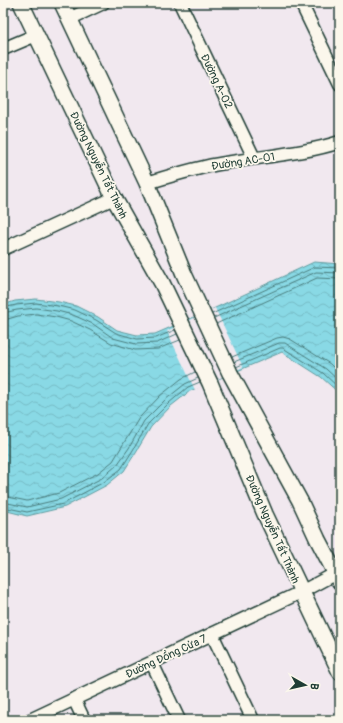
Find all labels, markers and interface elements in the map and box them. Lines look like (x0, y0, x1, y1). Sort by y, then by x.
street label: Đường A-02 (198, 52, 235, 111)
street label: Đường Nguyễn Tất Thành (67, 109, 131, 221)
street label: Đường AC-01 (211, 150, 276, 173)
street label: Đường Nguyễn Tất Thành (243, 473, 303, 585)
street label: Đường Đồng Cửa 7 (124, 632, 209, 681)
north arrow (285, 665, 325, 705)
text: B (308, 682, 321, 690)

